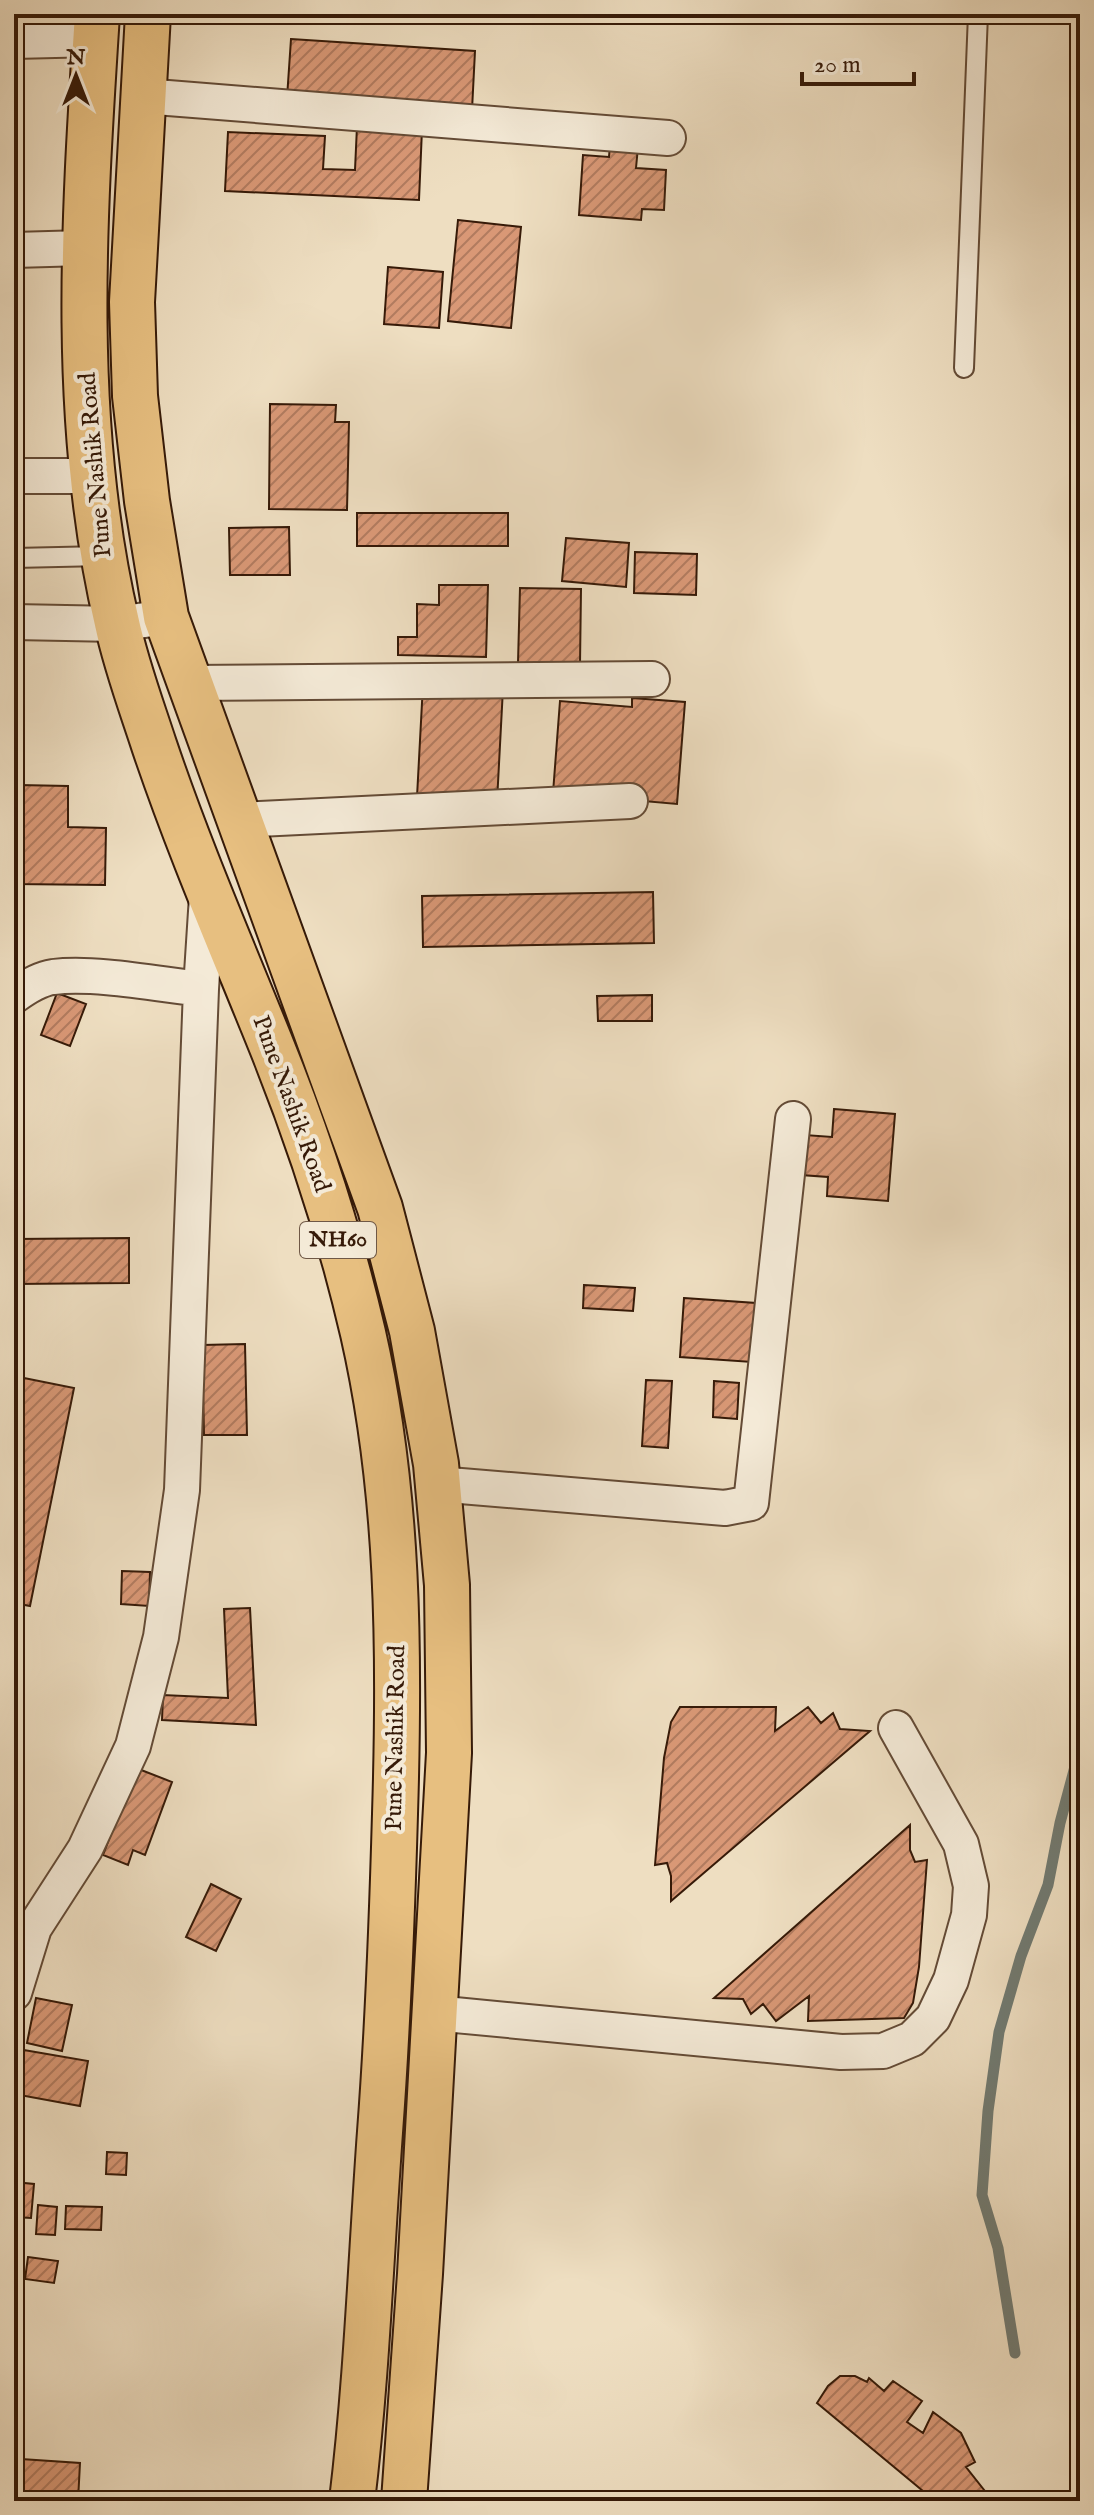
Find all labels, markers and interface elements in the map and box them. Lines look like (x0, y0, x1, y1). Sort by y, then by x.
north arrow (36, 36, 116, 116)
scale bar (802, 36, 914, 86)
text: N (65, 44, 86, 72)
text: 20 m (814, 50, 861, 81)
street label: Pune Nashik Road (72, 371, 120, 559)
street label: Pune Nashik Road (245, 1011, 337, 1197)
road number: NH60 (300, 1222, 376, 1258)
street label: Pune Nashik Road (379, 1645, 413, 1831)

